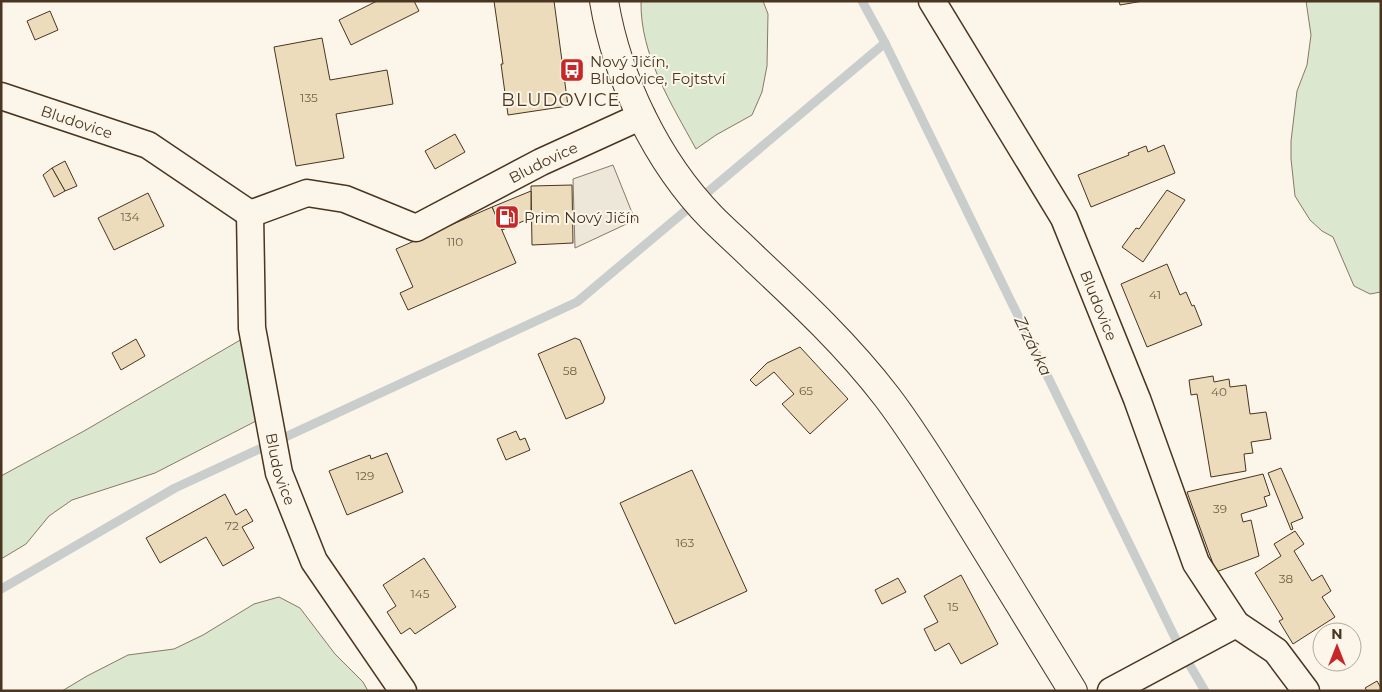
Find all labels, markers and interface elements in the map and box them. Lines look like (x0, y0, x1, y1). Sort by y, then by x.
place label: Nový Jičín, Bludovice, Fojtství (590, 52, 727, 88)
bus stop icon: Nový Jičín, Bludovice, Fojtství (559, 57, 585, 83)
district label: BLUDOVICE (501, 89, 621, 111)
house number: 135 (300, 90, 318, 105)
street label: Bludovice (39, 101, 115, 142)
street label: Bludovice (505, 137, 580, 187)
fuel station icon: Prim Nový Jičín (494, 204, 520, 230)
place label: Prim Nový Jičín (524, 208, 640, 227)
house number: 134 (120, 209, 140, 224)
house number: 110 (447, 234, 463, 249)
street label: Bludovice (1076, 267, 1122, 343)
house number: 41 (1149, 287, 1161, 302)
water label: Zrzávka (1010, 312, 1056, 379)
house number: 58 (563, 363, 578, 378)
house number: 65 (799, 383, 813, 398)
house number: 40 (1211, 384, 1227, 399)
street label: Bludovice (262, 431, 300, 508)
house number: 129 (356, 468, 374, 483)
house number: 39 (1213, 501, 1227, 516)
house number: 72 (225, 518, 239, 533)
house number: 163 (676, 535, 694, 550)
house number: 38 (1279, 571, 1294, 586)
house number: 145 (410, 586, 430, 601)
house number: 15 (947, 599, 959, 614)
north arrow (1312, 622, 1362, 672)
text: N (1331, 625, 1343, 643)

